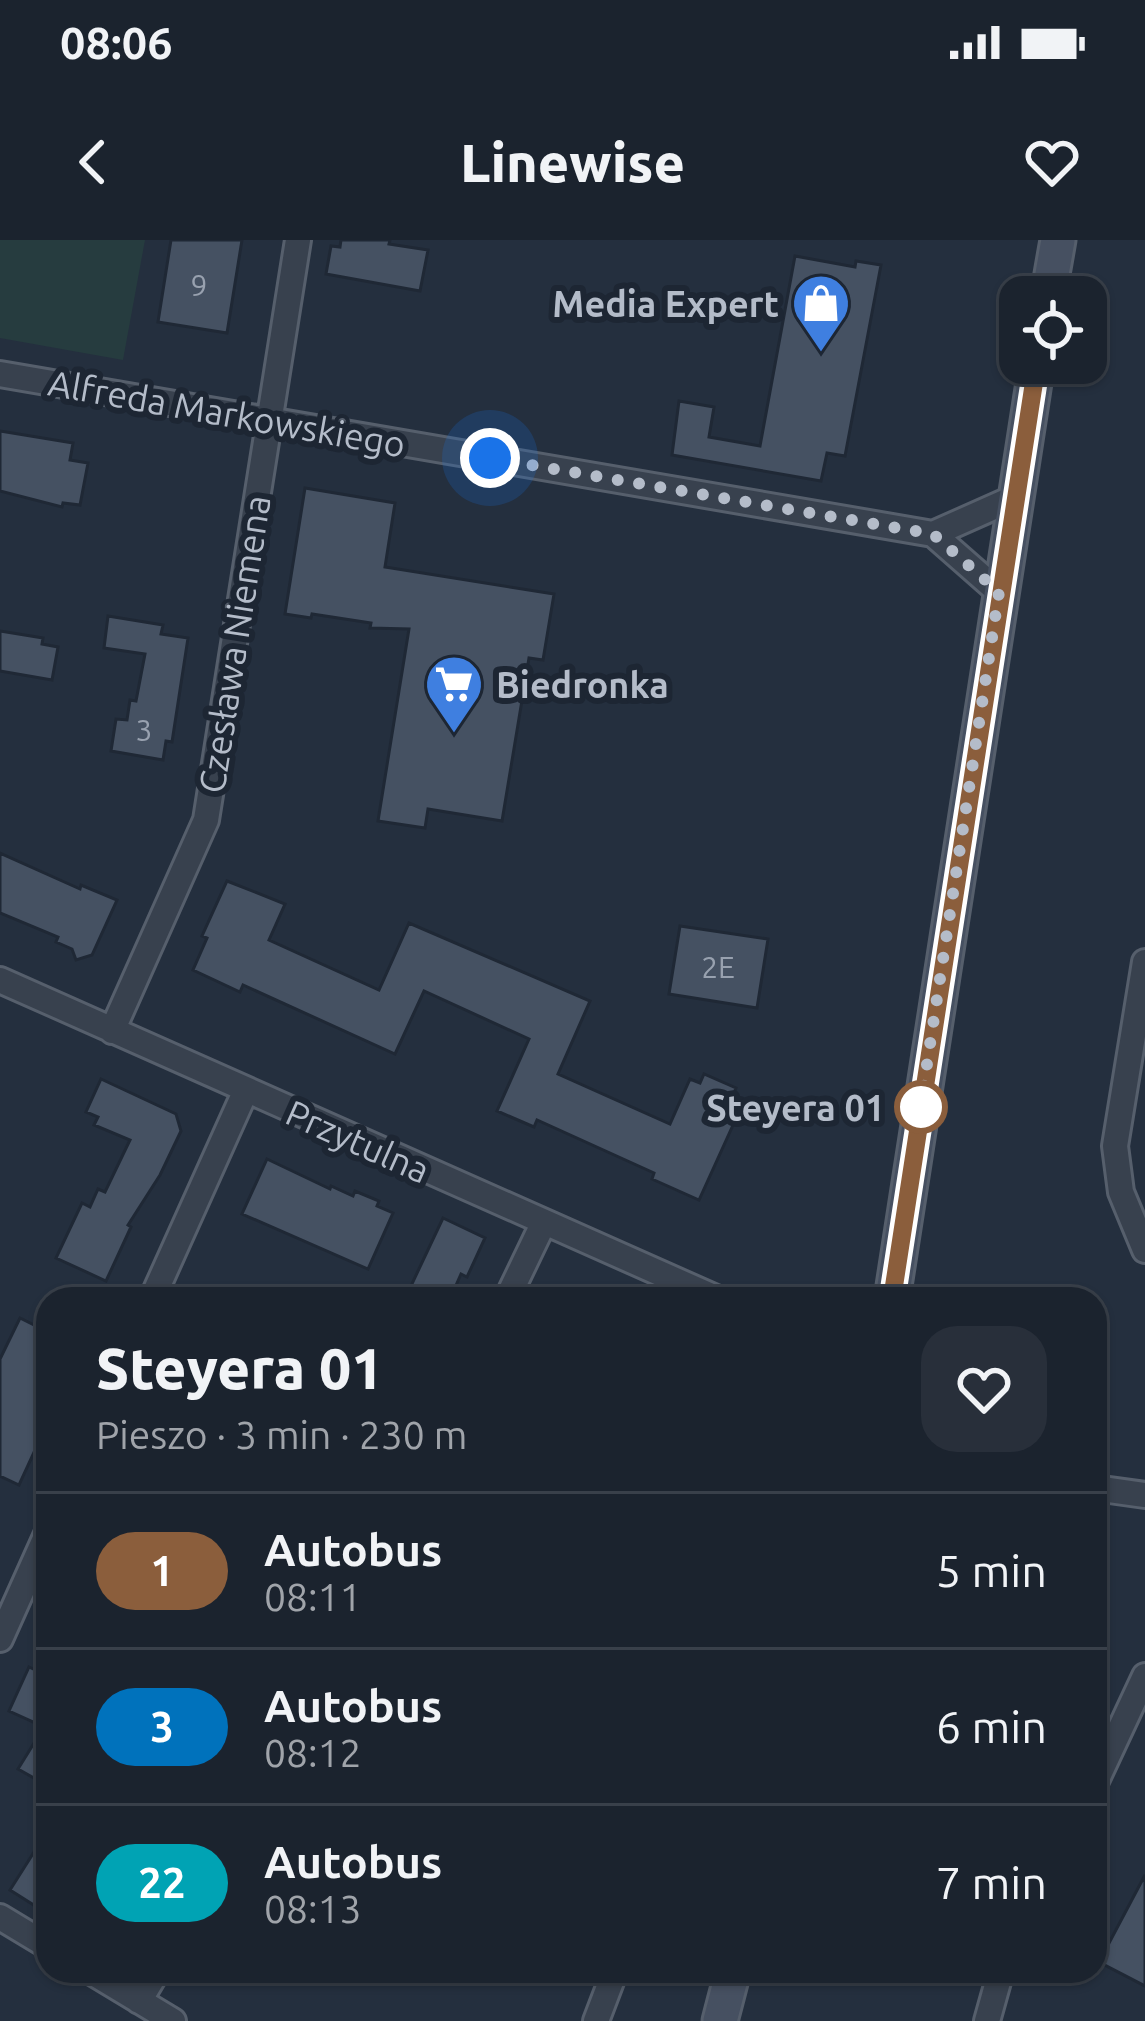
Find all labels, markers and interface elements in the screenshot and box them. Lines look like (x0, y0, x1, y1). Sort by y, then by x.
text: 08:06 (60, 17, 173, 68)
icon: back (60, 129, 126, 195)
icon: heart (1019, 129, 1085, 195)
text: Linewise (460, 132, 685, 192)
house number: 9 (191, 268, 207, 302)
shop icon: Media Expert (790, 272, 852, 354)
map controls (999, 276, 1107, 384)
button: locate (999, 276, 1107, 384)
place label: Media Expert (552, 283, 779, 324)
street label: Alfreda Markowskiego (45, 361, 409, 465)
your location (460, 428, 520, 488)
street label: Czesława Niemena (190, 492, 278, 796)
supermarket icon: Biedronka (423, 653, 485, 735)
place label: Biedronka (496, 664, 669, 705)
house number: 3 (136, 713, 152, 747)
house number: 2E (701, 950, 735, 984)
marker: Steyera 01 (896, 1082, 946, 1132)
place label: Steyera 01 (706, 1087, 885, 1128)
street label: Przytulna (280, 1091, 436, 1191)
button: heart (921, 1326, 1047, 1452)
text: Steyera 01 (96, 1336, 383, 1400)
text: Pieszo · 3 min · 230 m (96, 1413, 467, 1456)
text: Autobus (264, 1524, 442, 1575)
text: 5 min (936, 1545, 1047, 1596)
text: 1 (150, 1547, 174, 1594)
text: 08:11 (264, 1575, 362, 1618)
text: Autobus (264, 1680, 442, 1731)
text: 6 min (936, 1701, 1047, 1752)
text: 3 (150, 1703, 174, 1750)
text: 08:12 (264, 1731, 362, 1774)
text: Autobus (264, 1836, 442, 1887)
text: 7 min (936, 1857, 1047, 1908)
text: 22 (138, 1859, 186, 1906)
text: 08:13 (264, 1887, 362, 1930)

